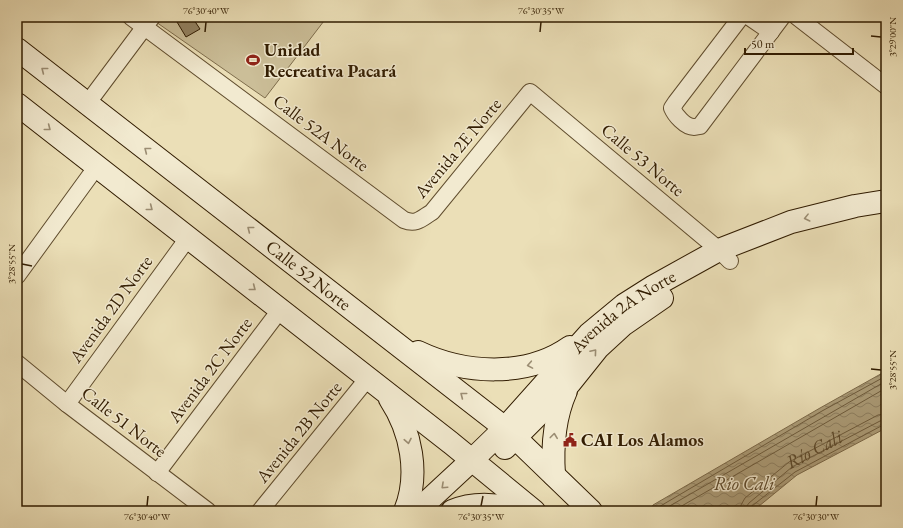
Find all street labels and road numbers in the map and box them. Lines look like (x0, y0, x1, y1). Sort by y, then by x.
street label: Calle 52A Norte (269, 89, 374, 176)
street label: Avenida 2E Norte (408, 93, 506, 203)
street label: Calle 53 Norte (597, 118, 690, 201)
street label: Calle 52 Norte (261, 235, 356, 315)
street label: Avenida 2D Norte (63, 251, 157, 368)
street label: Avenida 2A Norte (565, 264, 680, 359)
street label: Avenida 2C Norte (162, 312, 257, 428)
street label: Avenida 2B Norte (250, 376, 347, 488)
street label: Calle 51 Norte (77, 381, 172, 462)

